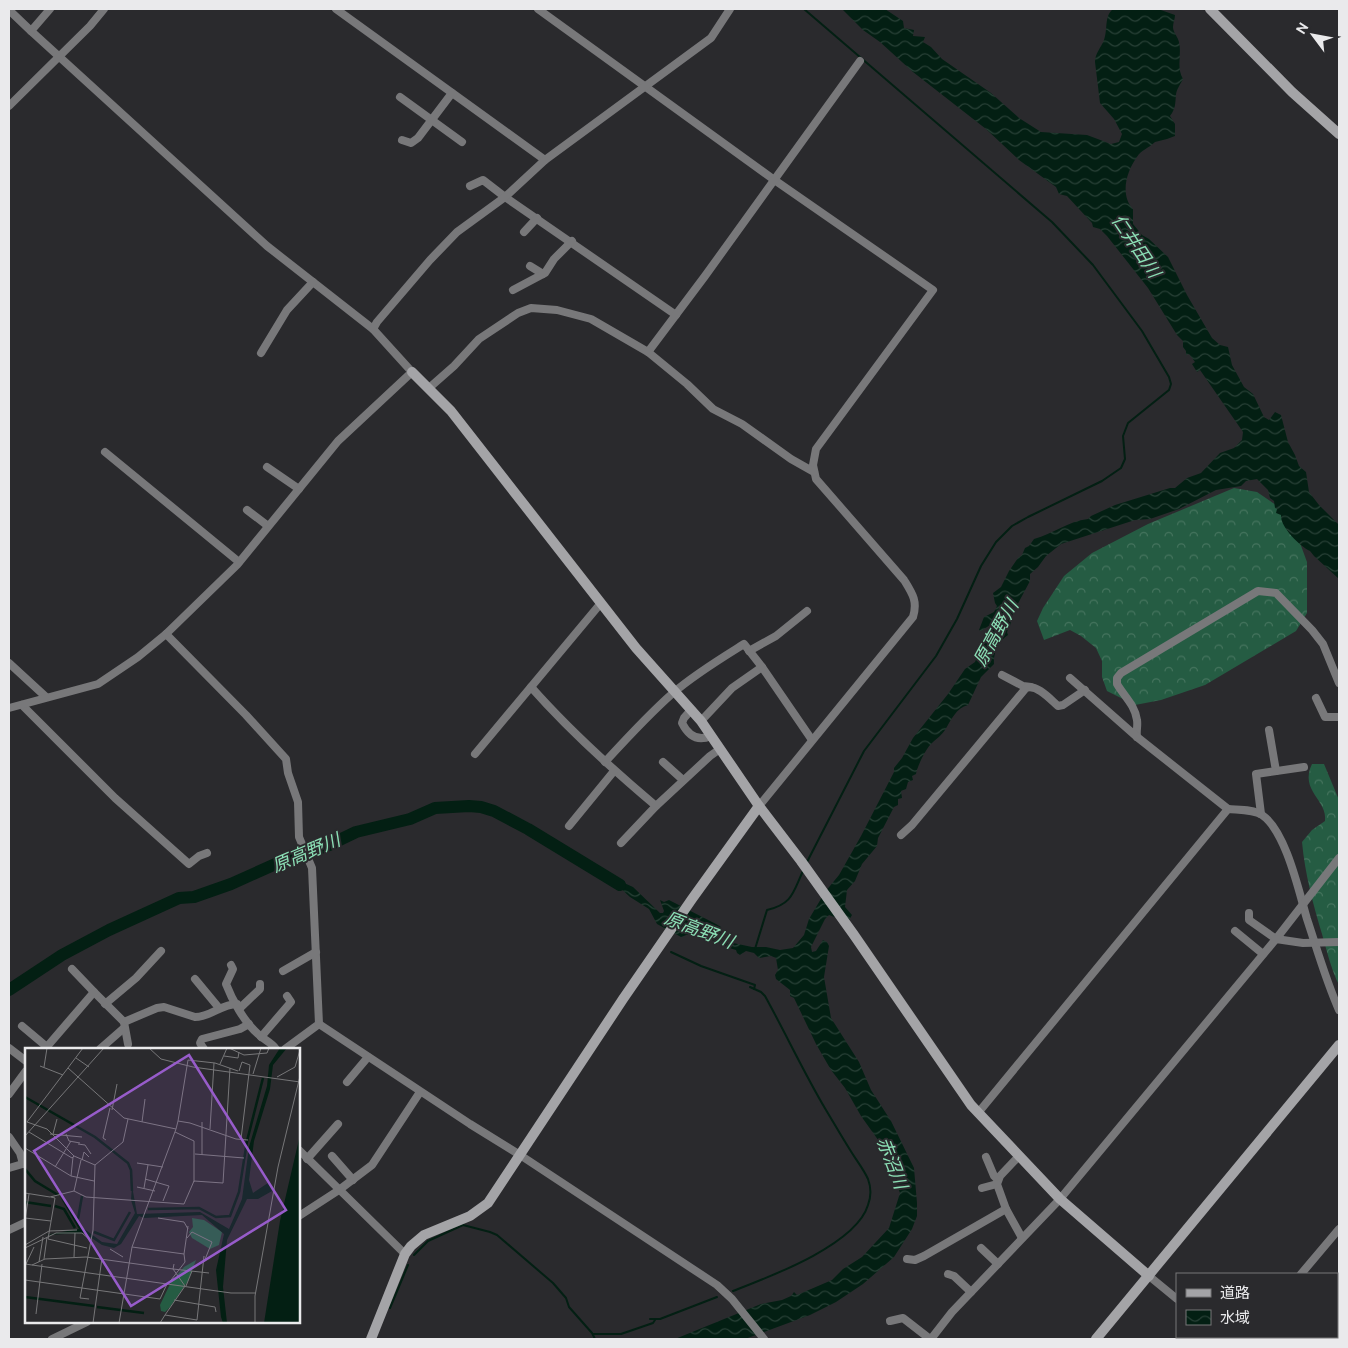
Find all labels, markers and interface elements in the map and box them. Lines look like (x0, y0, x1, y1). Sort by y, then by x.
north arrow (1288, 10, 1338, 60)
text: N (1292, 19, 1312, 37)
water label: 仁井田川 (1108, 210, 1166, 283)
water label: 原高野川 (969, 594, 1022, 669)
water label: 原高野川 (269, 828, 344, 875)
water label: 原高野川 (662, 907, 738, 952)
inset map (25, 1048, 300, 1323)
water label: 赤沼川 (874, 1134, 913, 1193)
legend (1176, 1273, 1338, 1338)
text: 道路 (1220, 1284, 1250, 1301)
text: 水域 (1220, 1309, 1250, 1326)

